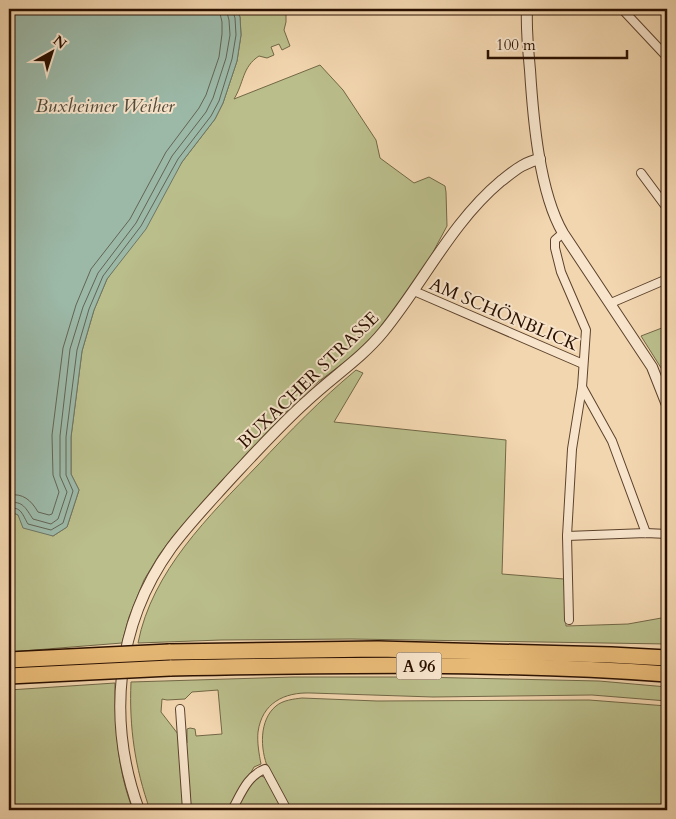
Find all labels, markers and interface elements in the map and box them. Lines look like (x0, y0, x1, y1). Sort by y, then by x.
north arrow (28, 28, 78, 78)
scale bar (488, 28, 627, 60)
text: N (49, 31, 71, 53)
text: 100 m (496, 35, 536, 55)
water label: Buxheimer Weiher (35, 93, 175, 119)
street label: AM SCHÖNBLICK (425, 272, 583, 357)
street label: BUXACHER STRASSE (232, 306, 385, 455)
road number: A 96 (396, 652, 442, 679)

